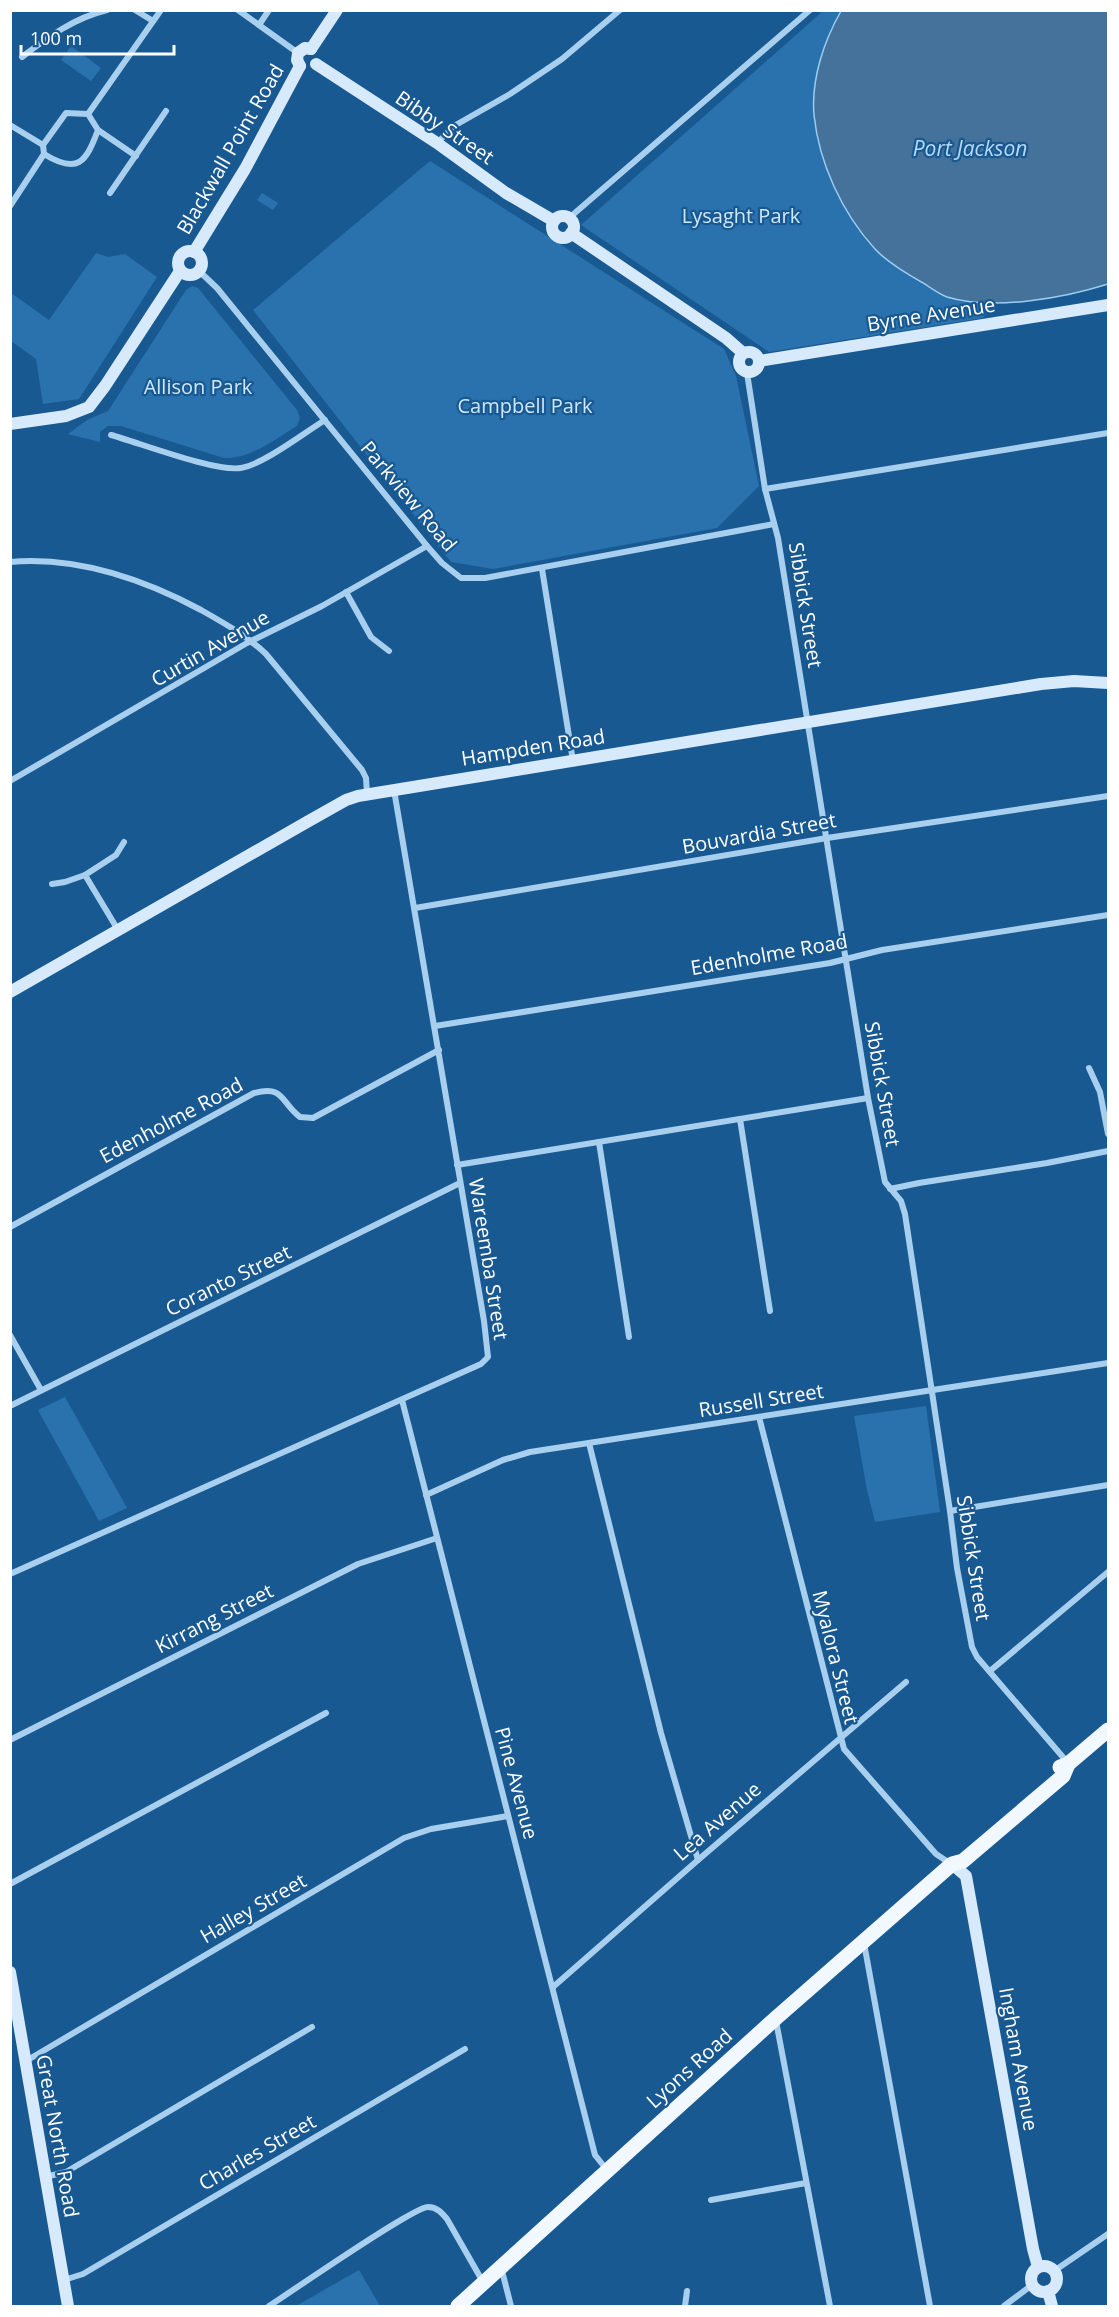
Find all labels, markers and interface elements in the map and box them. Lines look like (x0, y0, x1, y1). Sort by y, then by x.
scale bar (21, 18, 174, 56)
text: 100 m (30, 26, 82, 50)
street label: Blackwall Point Road (170, 59, 290, 239)
street label: Bibby Street (390, 84, 500, 170)
water label: Port Jackson (913, 134, 1027, 162)
park label: Lysaght Park (682, 202, 801, 229)
street label: Byrne Avenue (865, 291, 997, 337)
park label: Allison Park (144, 373, 253, 400)
park label: Campbell Park (457, 392, 593, 419)
street label: Parkview Road (355, 435, 463, 557)
street label: Sibbick Street (783, 540, 829, 670)
street label: Curtin Avenue (146, 603, 274, 693)
street label: Hampden Road (459, 722, 607, 772)
street label: Bouvardia Street (680, 806, 838, 860)
street label: Edenholme Road (688, 927, 850, 981)
street label: Sibbick Street (859, 1019, 907, 1149)
street label: Edenholme Road (95, 1071, 247, 1169)
street label: Wareemba Street (463, 1176, 515, 1342)
street label: Coranto Street (161, 1238, 295, 1322)
street label: Russell Street (697, 1377, 825, 1423)
street label: Sibbick Street (951, 1493, 997, 1623)
street label: Kirrang Street (150, 1577, 278, 1659)
street label: Myalora Street (806, 1587, 866, 1727)
street label: Pine Avenue (489, 1724, 545, 1842)
street label: Lea Avenue (668, 1776, 766, 1866)
street label: Halley Street (195, 1867, 311, 1949)
street label: Ingham Avenue (993, 1985, 1045, 2133)
street label: Lyons Road (640, 2022, 738, 2114)
street label: Great North Road (30, 2052, 86, 2220)
street label: Charles Street (194, 2108, 320, 2196)

